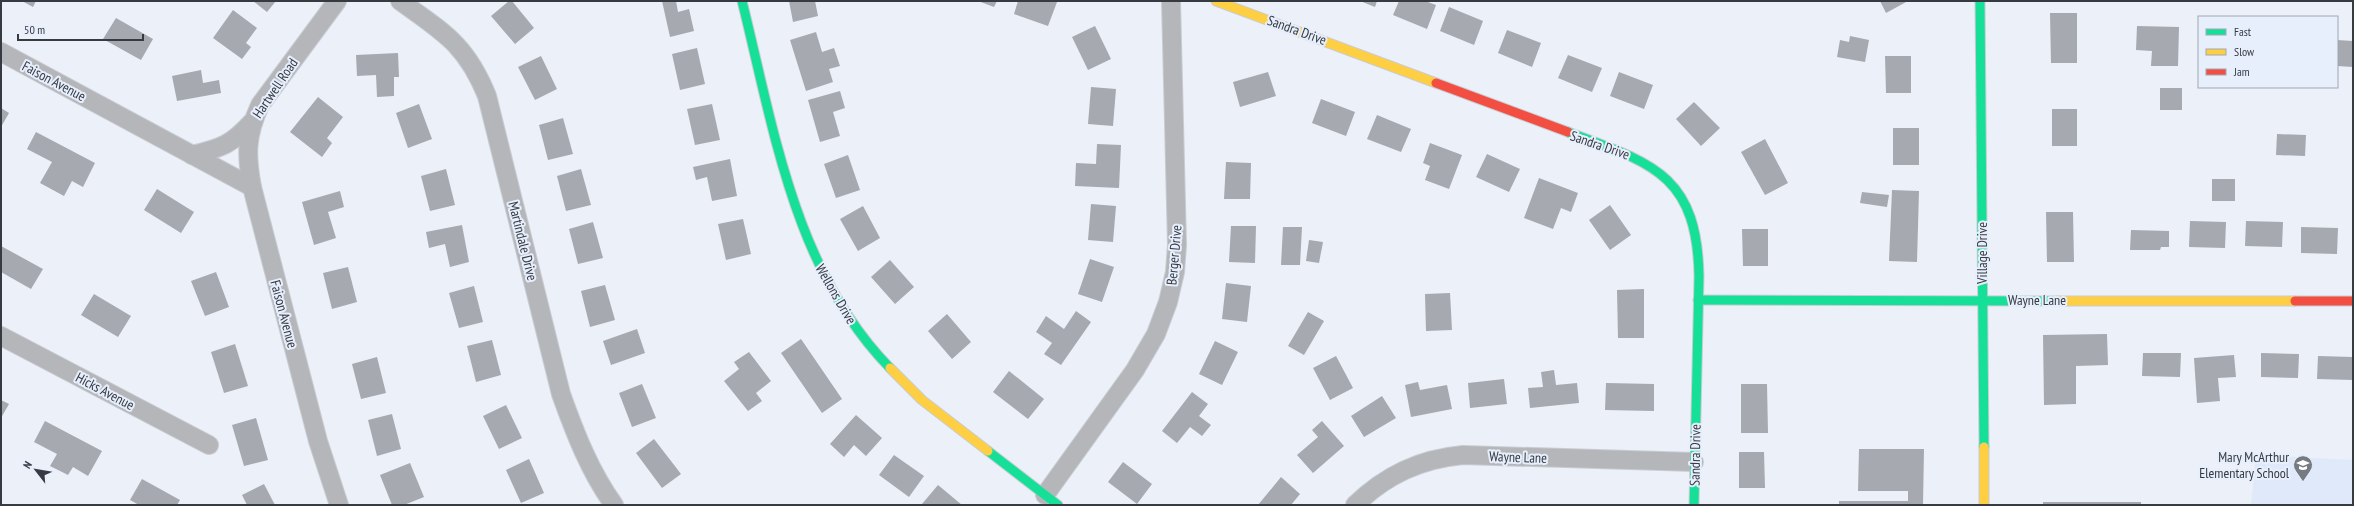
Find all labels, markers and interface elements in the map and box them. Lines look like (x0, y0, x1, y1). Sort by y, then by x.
street label: Sandra Drive (1265, 11, 1329, 49)
scale bar (18, 16, 143, 42)
legend (2198, 16, 2338, 88)
text: 50 m (24, 22, 45, 37)
text: Fast (2234, 24, 2252, 39)
text: Slow (2234, 44, 2255, 59)
street label: Hartwell Road (248, 55, 302, 121)
street label: Faison Avenue (19, 57, 89, 105)
text: Jam (2233, 64, 2250, 79)
street label: Sandra Drive (1568, 126, 1632, 164)
street label: Martindale Drive (504, 200, 542, 283)
street label: Village Drive (1973, 222, 1991, 285)
street label: Berger Drive (1162, 224, 1186, 286)
street label: Wellons Drive (812, 261, 861, 328)
street label: Faison Avenue (266, 278, 302, 350)
street label: Wayne Lane (2008, 291, 2066, 309)
street label: Hicks Avenue (73, 368, 138, 414)
street label: Sandra Drive (1685, 424, 1705, 486)
street label: Wayne Lane (1489, 447, 1547, 467)
place label: Mary McArthur Elementary School (2199, 448, 2290, 482)
north arrow (16, 450, 56, 490)
school or university icon: Mary McArthur Elementary School (2292, 454, 2314, 482)
text: N (20, 459, 35, 471)

